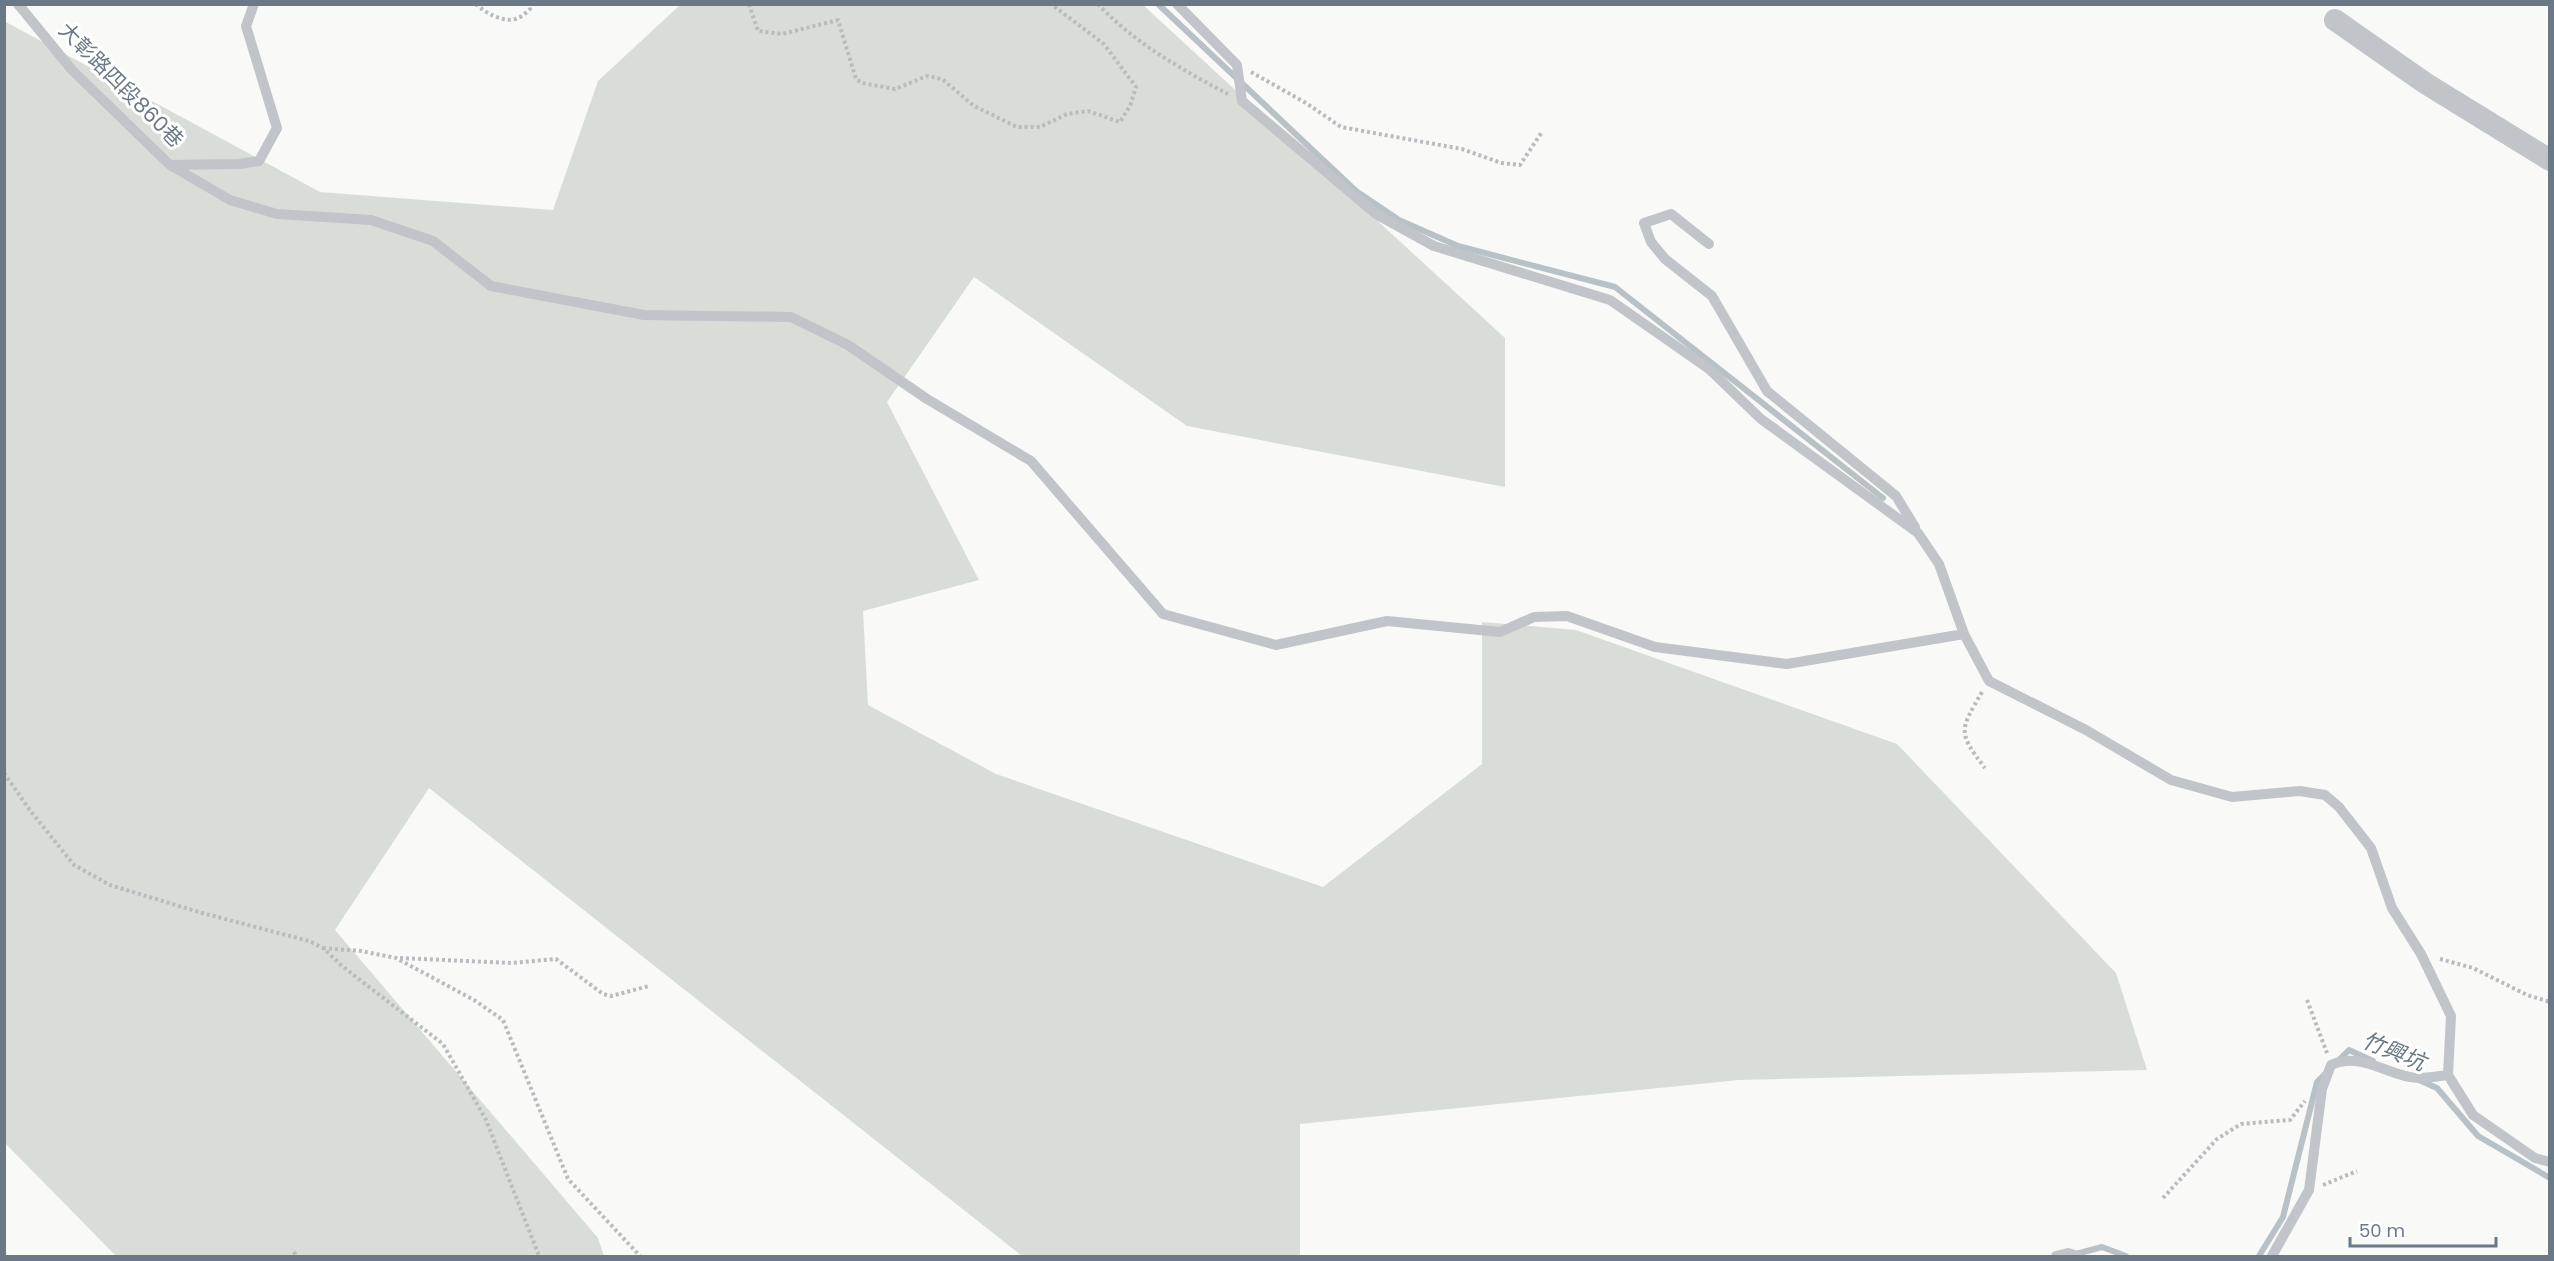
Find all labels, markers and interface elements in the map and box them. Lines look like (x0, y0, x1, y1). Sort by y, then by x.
street label: 大彰路四段860巷 (52, 16, 190, 154)
water label: 竹興坑 (2357, 1025, 2433, 1079)
scale bar (2350, 1210, 2496, 1248)
text: 50 m (2359, 1218, 2405, 1243)

